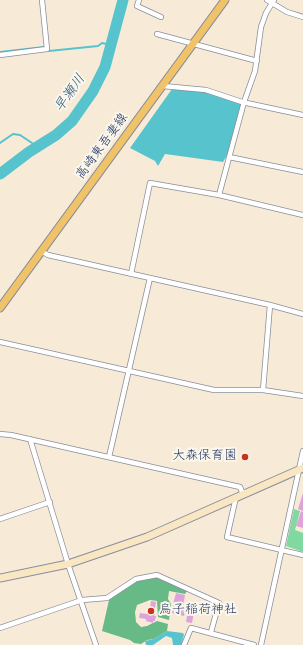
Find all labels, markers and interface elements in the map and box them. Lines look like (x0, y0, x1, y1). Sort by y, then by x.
water label: 早瀬川 (52, 72, 90, 116)
street label: 高崎東吾妻線 (74, 111, 132, 183)
place label: 大森保育園 (172, 449, 237, 465)
marker: 大森保育園 (240, 452, 250, 462)
place label: 烏子稲荷神社 (159, 603, 237, 619)
marker: 烏子稲荷神社 (146, 606, 156, 616)

